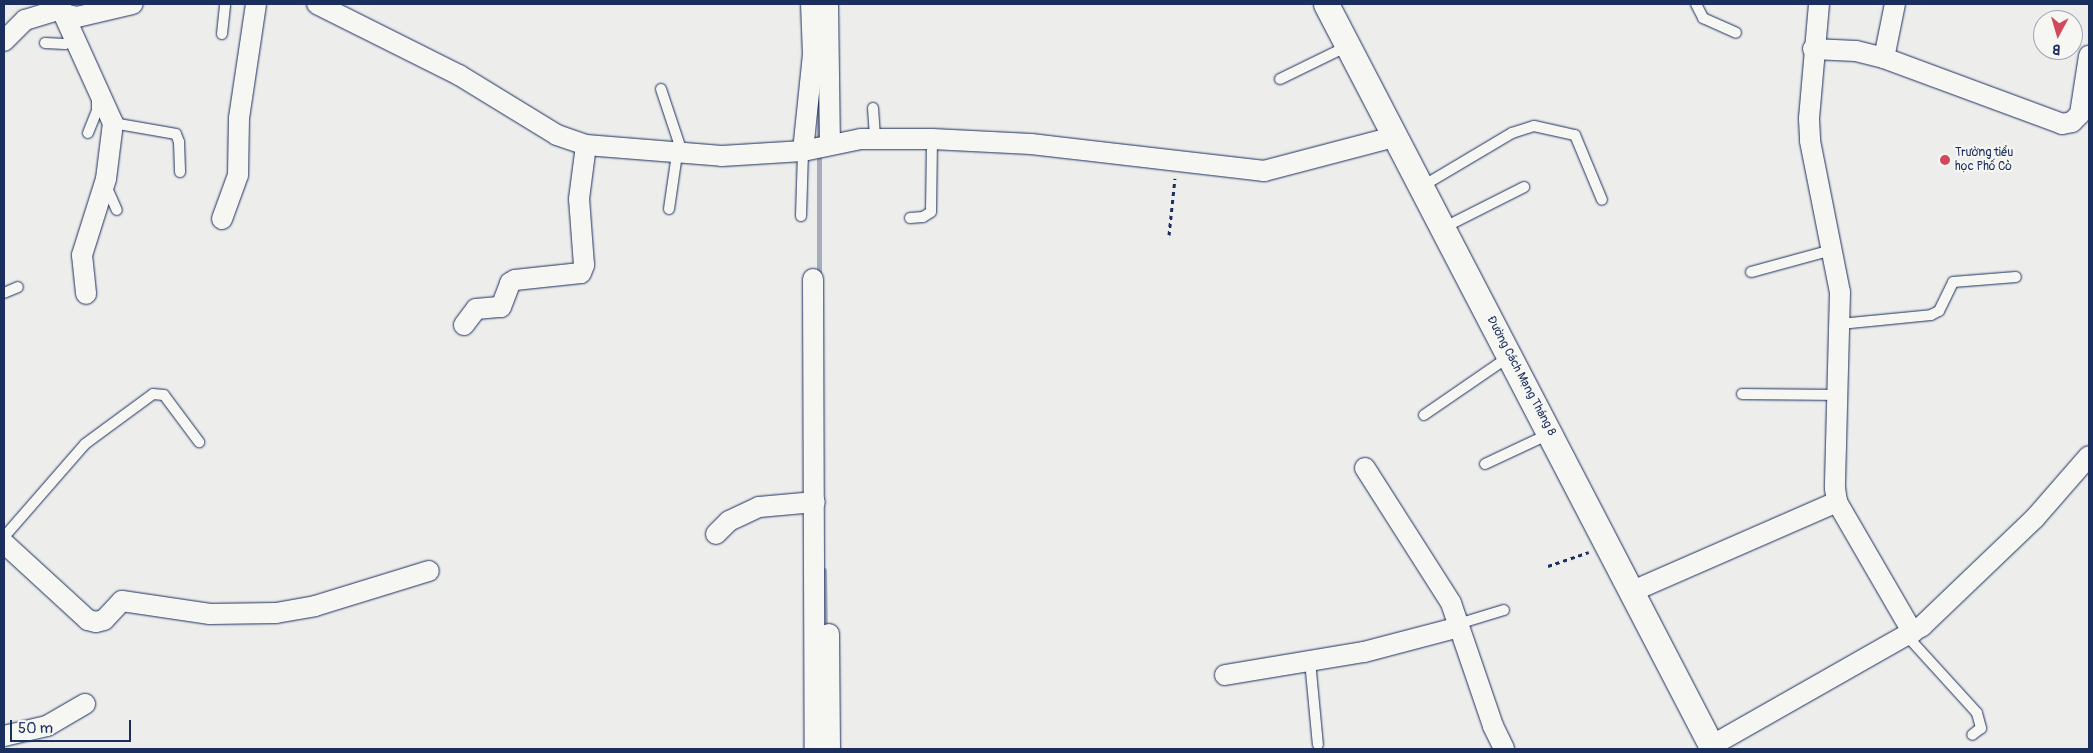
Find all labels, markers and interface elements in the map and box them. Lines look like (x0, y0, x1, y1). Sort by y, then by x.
north arrow (2033, 10, 2083, 60)
text: B (2052, 41, 2061, 58)
place label: Trường tiểu học Phố Cò (1955, 146, 2013, 174)
marker: Trường tiểu học Phố Cò (1939, 154, 1951, 166)
street label: Đường Cách Mạng Tháng 8 (1483, 314, 1559, 438)
scale bar (12, 710, 134, 742)
text: 50 m (18, 719, 53, 738)

